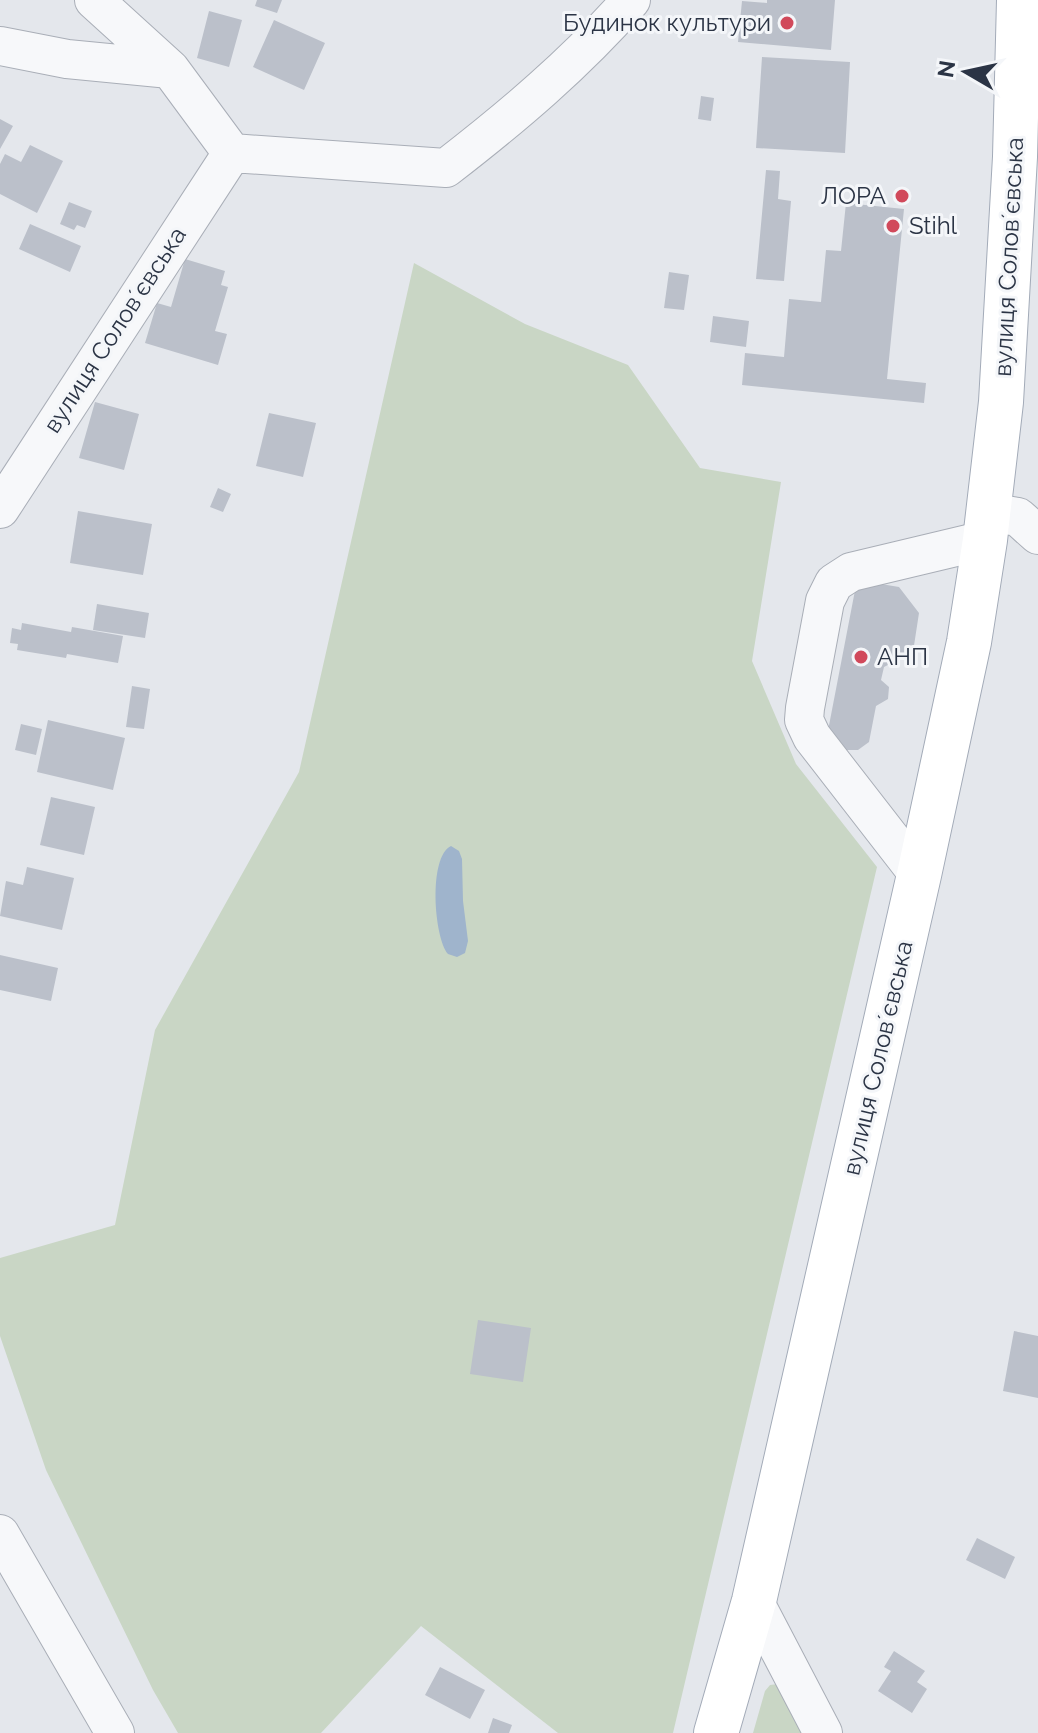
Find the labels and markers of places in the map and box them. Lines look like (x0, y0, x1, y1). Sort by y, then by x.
place label: Будинок культури (563, 8, 771, 37)
marker: Будинок культури (778, 14, 796, 32)
place label: ЛОРА (821, 181, 886, 210)
marker: ЛОРА (893, 187, 911, 205)
place label: Stihl (909, 211, 958, 240)
marker: Stihl (884, 217, 902, 235)
place label: АНП (877, 642, 928, 671)
marker: АНП (852, 648, 870, 666)

